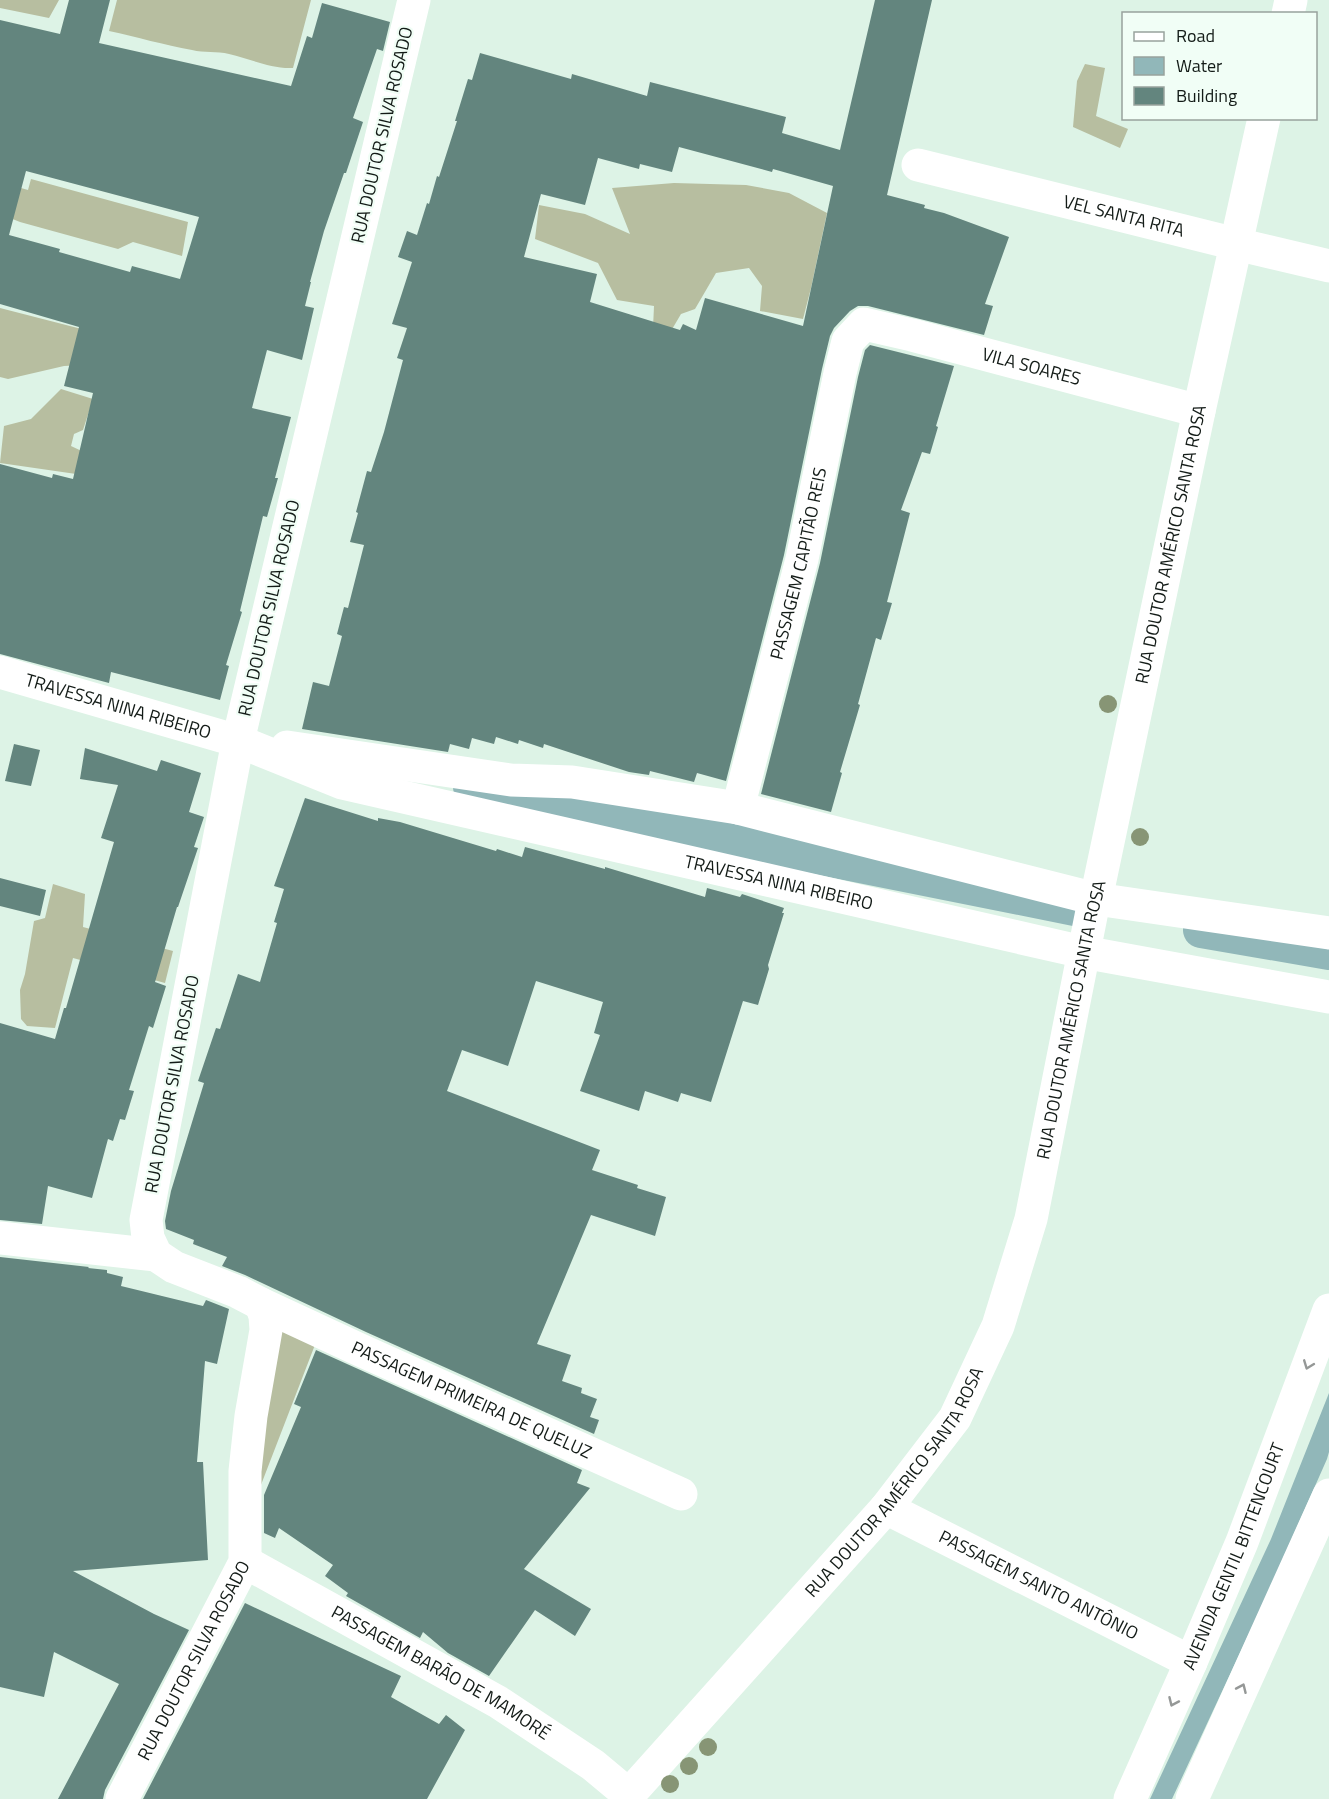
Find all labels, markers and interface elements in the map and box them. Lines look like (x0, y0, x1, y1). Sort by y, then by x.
legend (1122, 12, 1317, 120)
text: Road (1176, 22, 1215, 49)
street label: RUA DOUTOR SILVA ROSADO (343, 24, 420, 246)
text: Water (1176, 52, 1222, 79)
text: Building (1176, 82, 1237, 109)
street label: VEL SANTA RITA (1061, 188, 1187, 244)
street label: VILA SOARES (979, 340, 1084, 392)
street label: RUA DOUTOR AMÉRICO SANTA ROSA (1128, 402, 1213, 686)
street label: PASSAGEM CAPITÃO REIS (763, 465, 833, 662)
street label: RUA DOUTOR SILVA ROSADO (230, 497, 307, 719)
street label: TRAVESSA NINA RIBEIRO (22, 666, 215, 746)
street label: TRAVESSA NINA RIBEIRO (682, 848, 876, 917)
street label: RUA DOUTOR AMÉRICO SANTA ROSA (1029, 878, 1113, 1162)
street label: RUA DOUTOR SILVA ROSADO (137, 973, 206, 1195)
street label: PASSAGEM PRIMEIRA DE QUELUZ (347, 1334, 596, 1465)
one-way arrow (1303, 1359, 1316, 1370)
street label: RUA DOUTOR AMÉRICO SANTA ROSA (798, 1362, 990, 1603)
street label: AVENIDA GENTIL BITTENCOURT (1175, 1438, 1291, 1674)
street label: PASSAGEM SANTO ANTÔNIO (934, 1523, 1143, 1646)
street label: RUA DOUTOR SILVA ROSADO (130, 1556, 256, 1765)
street label: PASSAGEM BARÃO DE MAMORÉ (327, 1598, 556, 1746)
one-way arrow (1235, 1684, 1247, 1695)
one-way arrow (1168, 1695, 1180, 1706)

